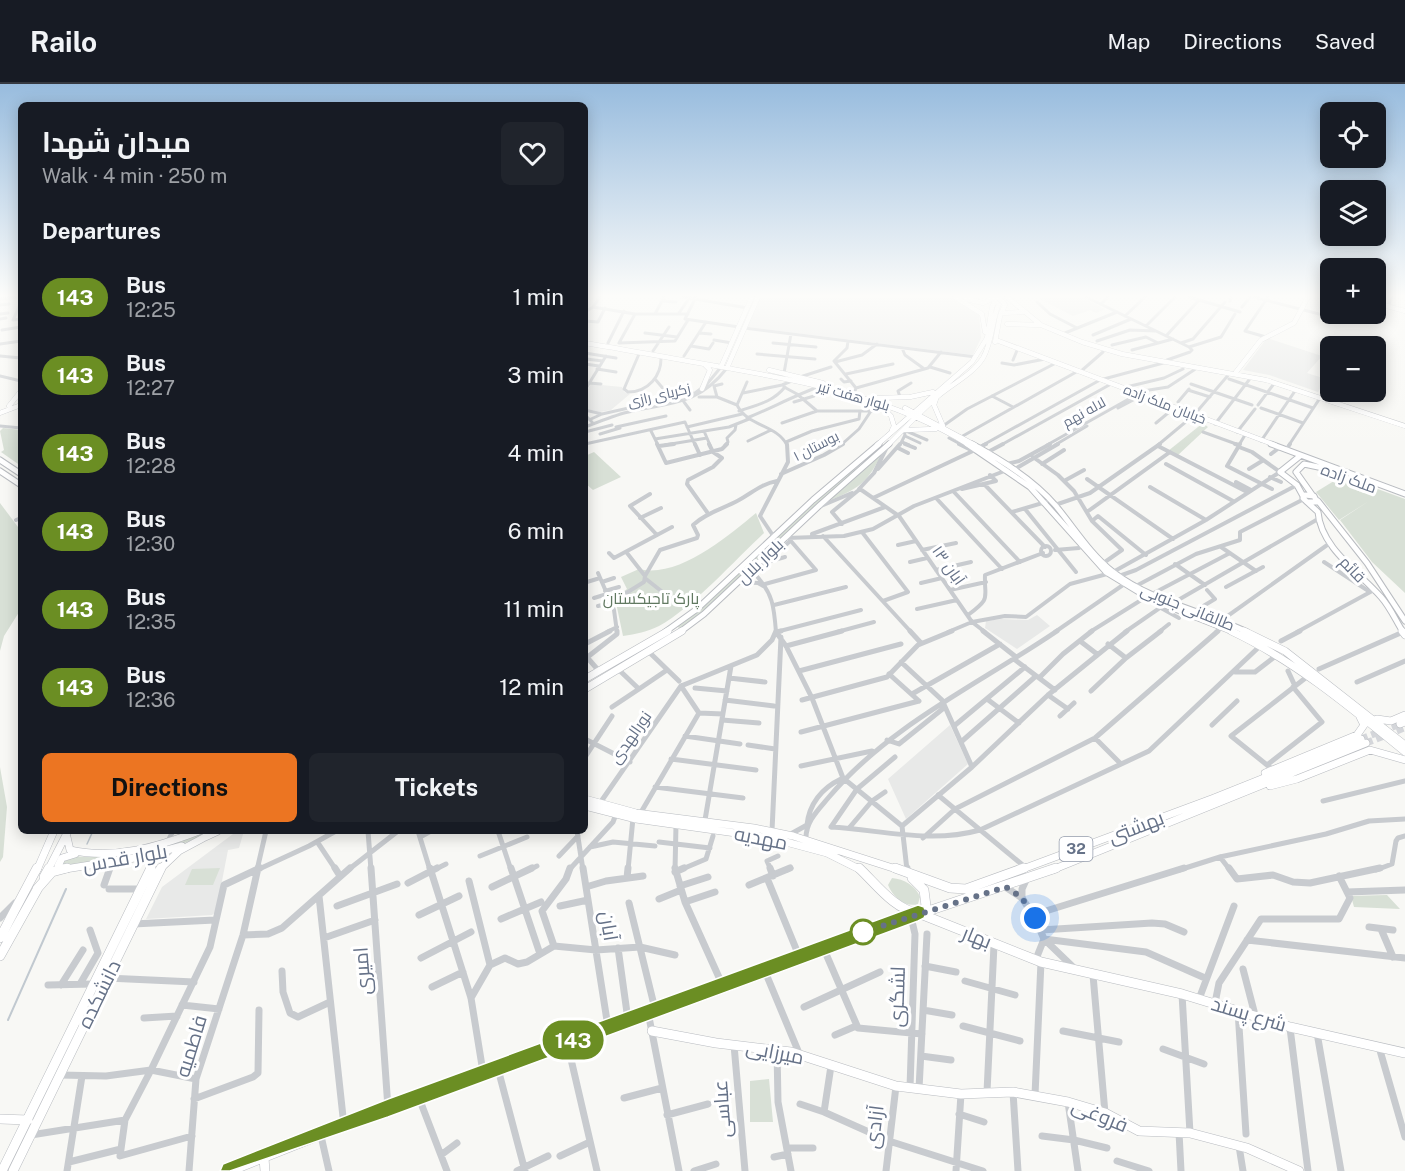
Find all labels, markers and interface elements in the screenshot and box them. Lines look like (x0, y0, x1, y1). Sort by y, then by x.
text: Railo (30, 25, 97, 58)
text: Map (1108, 29, 1150, 54)
text: Directions (1183, 29, 1282, 54)
text: Saved (1315, 29, 1375, 54)
map controls (1320, 102, 1386, 402)
button: locate (1320, 102, 1386, 168)
button: heart (501, 122, 564, 185)
text: میدان شهدا (42, 125, 191, 158)
text: Walk · 4 min · 250 m (42, 164, 227, 188)
button: layers (1320, 180, 1386, 246)
text: Departures (42, 218, 161, 244)
button: + (1320, 258, 1386, 324)
text: Bus (126, 272, 166, 298)
text: 1 min (512, 284, 564, 310)
text: 143 (57, 285, 93, 310)
text: 12:25 (126, 298, 176, 322)
button: − (1320, 336, 1386, 402)
text: Bus (126, 350, 166, 376)
text: 3 min (507, 362, 564, 388)
text: 143 (57, 363, 93, 388)
text: 12:27 (126, 376, 175, 400)
street label: بلوار هفت تیر (815, 378, 892, 414)
street label: زکریای رازی (626, 380, 692, 410)
street label: خیابان ملک زاده (1121, 381, 1209, 427)
street label: لاله نهم (1060, 394, 1109, 432)
text: Bus (126, 428, 166, 454)
street label: بوستان ۱ (791, 428, 841, 464)
text: 4 min (508, 440, 564, 466)
text: 143 (57, 441, 93, 466)
text: 12:28 (126, 454, 176, 478)
street label: ملک زاده (1318, 460, 1379, 497)
text: Bus (126, 506, 166, 532)
text: 6 min (508, 518, 564, 544)
text: 143 (57, 519, 93, 544)
text: 12:30 (126, 532, 175, 556)
street label: بلوار بلال (733, 535, 788, 589)
street label: ۱۳ آبان (927, 542, 969, 590)
street label: قائم (1334, 552, 1370, 588)
street label: طالقانی جنوبی (1138, 580, 1238, 636)
text: Bus (126, 584, 166, 610)
park label: پارک تاجیکستان (603, 589, 700, 610)
text: 11 min (503, 596, 564, 622)
text: 143 (57, 597, 93, 622)
text: 12:35 (126, 610, 176, 634)
text: Bus (126, 662, 166, 688)
text: 12 min (499, 674, 564, 700)
text: 143 (57, 675, 93, 700)
text: 12:36 (126, 688, 176, 712)
street label: نورالهدی (605, 707, 656, 768)
button: Directions (42, 753, 297, 822)
button: Tickets (309, 753, 564, 822)
street label: بهشتى (1105, 805, 1168, 850)
street label: مهدیه (732, 821, 790, 856)
road number: 32 (1060, 837, 1092, 861)
street label: بلوار قدس (81, 839, 169, 878)
your location (1020, 903, 1050, 933)
street label: آبان (594, 909, 623, 943)
unlabelled marker (850, 919, 876, 945)
street label: بهار (957, 920, 995, 955)
street label: امیری (348, 946, 377, 996)
street label: دانشکده (72, 956, 126, 1032)
street label: لشگری (884, 966, 911, 1028)
street label: شرع پسند (1208, 991, 1289, 1039)
street label: فاطمیه (170, 1012, 212, 1080)
line badge: 143 (538, 1020, 608, 1060)
text: 143 (555, 1028, 591, 1053)
street label: میرزایی (744, 1035, 806, 1070)
street label: عباسی (708, 1079, 737, 1139)
street label: فروغی (1068, 1093, 1132, 1138)
street label: آزادی (859, 1103, 890, 1150)

